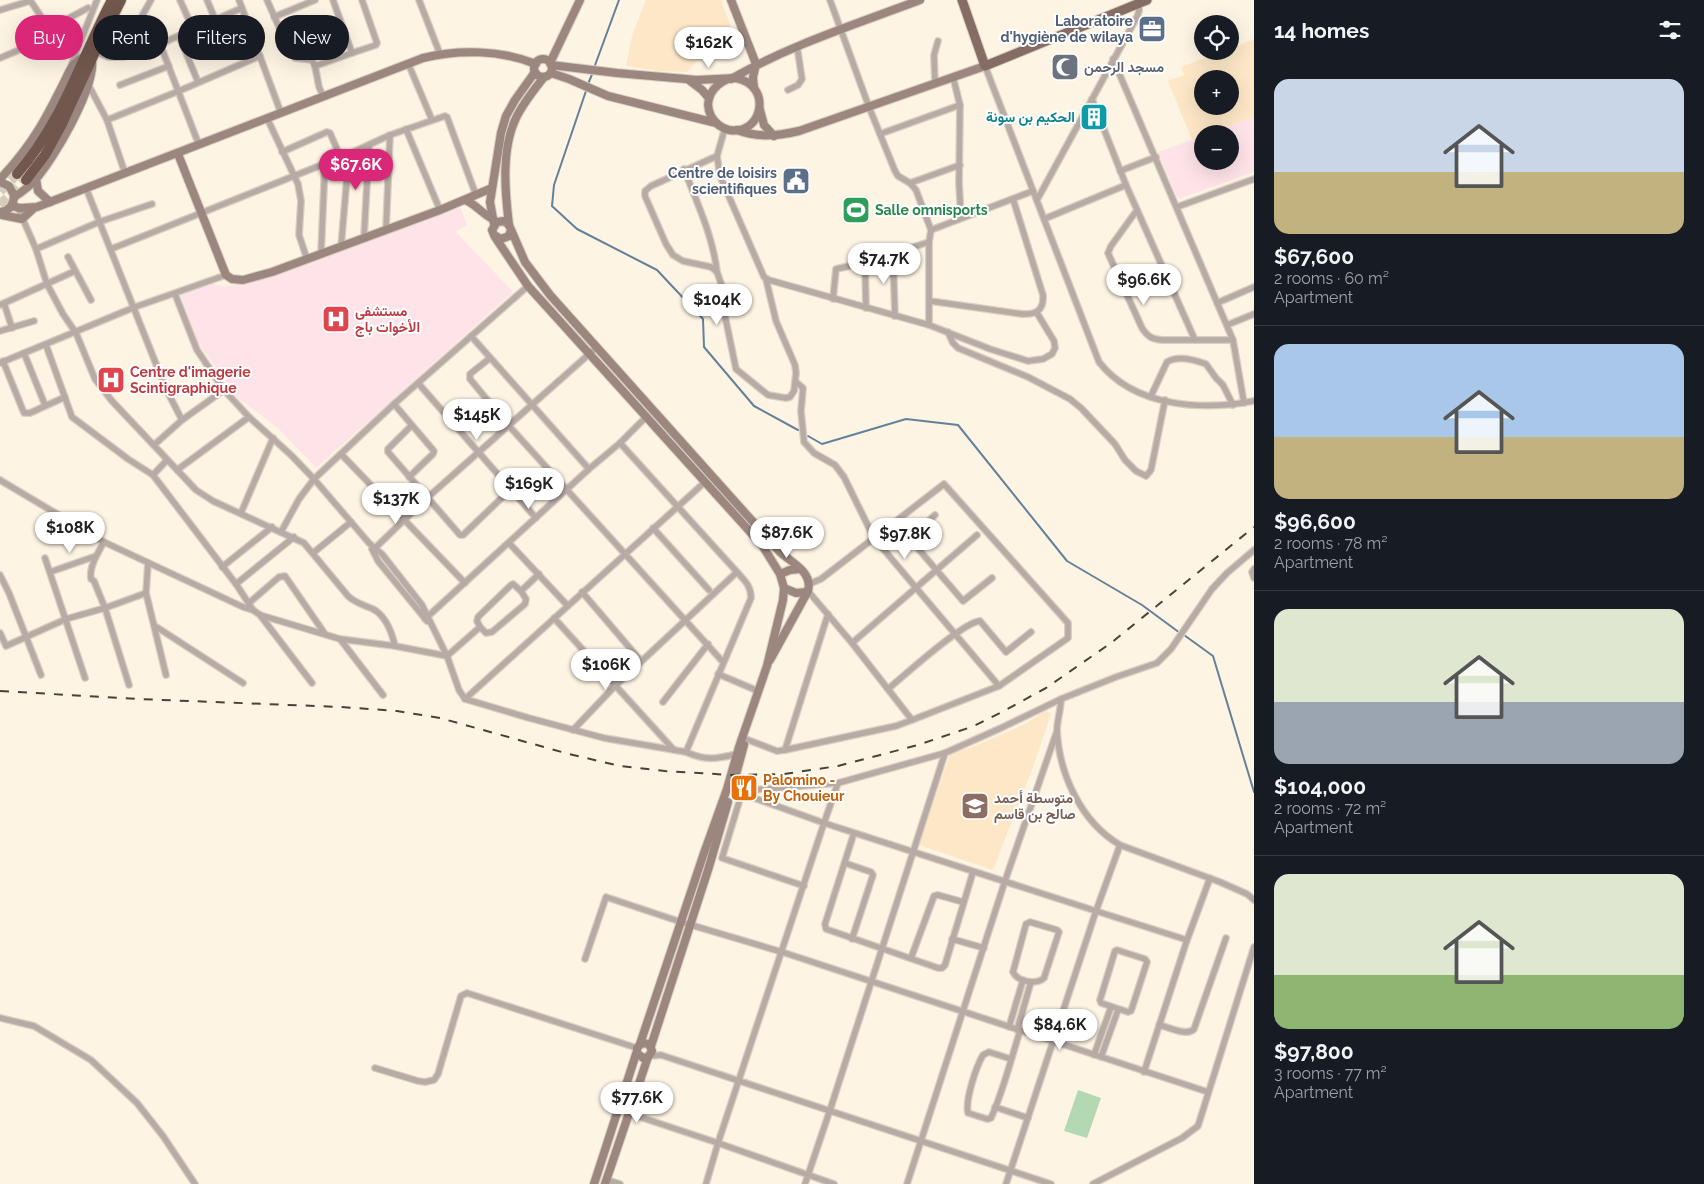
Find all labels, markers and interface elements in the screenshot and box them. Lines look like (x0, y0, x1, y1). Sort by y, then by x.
place label: Laboratoire d'hygiène de wilaya (1000, 13, 1134, 45)
office icon: Laboratoire d'hygiène de wilaya (1137, 14, 1167, 44)
chip: Buy (15, 15, 83, 60)
chip: Rent (93, 15, 168, 60)
chip: Filters (178, 15, 265, 60)
chip: New (275, 15, 349, 60)
map controls (1194, 15, 1239, 170)
button: locate (1194, 15, 1239, 60)
icon: filters (1656, 16, 1684, 44)
text: 14 homes (1274, 18, 1369, 43)
pin: $162K (674, 27, 744, 69)
text: $162K (685, 33, 733, 52)
mosque icon: مسجد الرحمن (1050, 52, 1080, 82)
place label: مسجد الرحمن (1084, 59, 1164, 76)
button: + (1194, 70, 1239, 115)
building icon: الحكيم بن سونة (1079, 102, 1109, 132)
place label: الحكيم بن سونة (986, 109, 1075, 126)
icon: home (1434, 111, 1524, 201)
button: − (1194, 125, 1239, 170)
pin: $67.6K (315, 148, 397, 191)
text: $67.6K (330, 155, 382, 174)
place label: Centre de loisirs scientifiques (668, 165, 777, 197)
public building icon: Centre de loisirs scientifiques (781, 166, 811, 196)
sports icon: Salle omnisports (841, 195, 871, 225)
place label: Salle omnisports (875, 202, 988, 218)
pin: $74.7K (843, 242, 925, 285)
text: $67,600 (1274, 244, 1354, 269)
text: $74.7K (859, 249, 909, 268)
pin: $96.6K (1103, 264, 1185, 306)
text: 2 rooms · 60 m² (1274, 269, 1389, 288)
text: $96.6K (1117, 270, 1171, 289)
pin: $104K (682, 284, 752, 326)
text: Apartment (1274, 288, 1353, 307)
text: $104K (693, 290, 741, 309)
place label: مستشفى الأخوات باج (355, 303, 420, 337)
hospital icon: مستشفى الأخوات باج (321, 304, 351, 334)
place label: Centre d'imagerie Scintigraphique (130, 364, 251, 396)
hospital icon: Centre d'imagerie Scintigraphique (96, 365, 126, 395)
icon: home (1434, 377, 1524, 467)
pin: $145K (442, 398, 512, 441)
text: $145K (454, 405, 500, 424)
pin: $169K (494, 468, 564, 510)
text: $169K (505, 474, 553, 493)
pin: $137K (361, 482, 431, 525)
text: $137K (373, 489, 419, 508)
text: $96,600 (1274, 509, 1356, 534)
pin: $108K (35, 512, 105, 554)
pin: $87.6K (746, 516, 828, 559)
text: $108K (46, 518, 94, 537)
pin: $97.8K (864, 518, 946, 560)
text: $87.6K (761, 523, 813, 542)
text: $97.8K (879, 524, 931, 543)
text: 2 rooms · 78 m² (1274, 534, 1387, 553)
text: Apartment (1274, 553, 1353, 572)
icon: home (1434, 642, 1524, 732)
pin: $106K (571, 648, 641, 691)
text: $106K (582, 655, 630, 674)
place label: Palomino - By Chouieur (763, 772, 845, 804)
restaurant icon: Palomino - By Chouieur (729, 773, 759, 803)
text: $104,000 (1274, 774, 1366, 799)
place label: متوسطة أحمد صالح بن قاسم (994, 790, 1076, 824)
school or university icon: متوسطة أحمد صالح بن قاسم (960, 791, 990, 821)
text: 2 rooms · 72 m² (1274, 799, 1386, 818)
text: Apartment (1274, 818, 1353, 837)
icon: home (1434, 907, 1524, 997)
pin: $84.6K (1019, 1008, 1101, 1051)
text: $84.6K (1034, 1015, 1086, 1034)
text: $97,800 (1274, 1039, 1354, 1064)
text: 3 rooms · 77 m² (1274, 1064, 1387, 1083)
pin: $77.6K (596, 1082, 678, 1124)
text: Apartment (1274, 1083, 1353, 1102)
text: $77.6K (611, 1088, 663, 1107)

